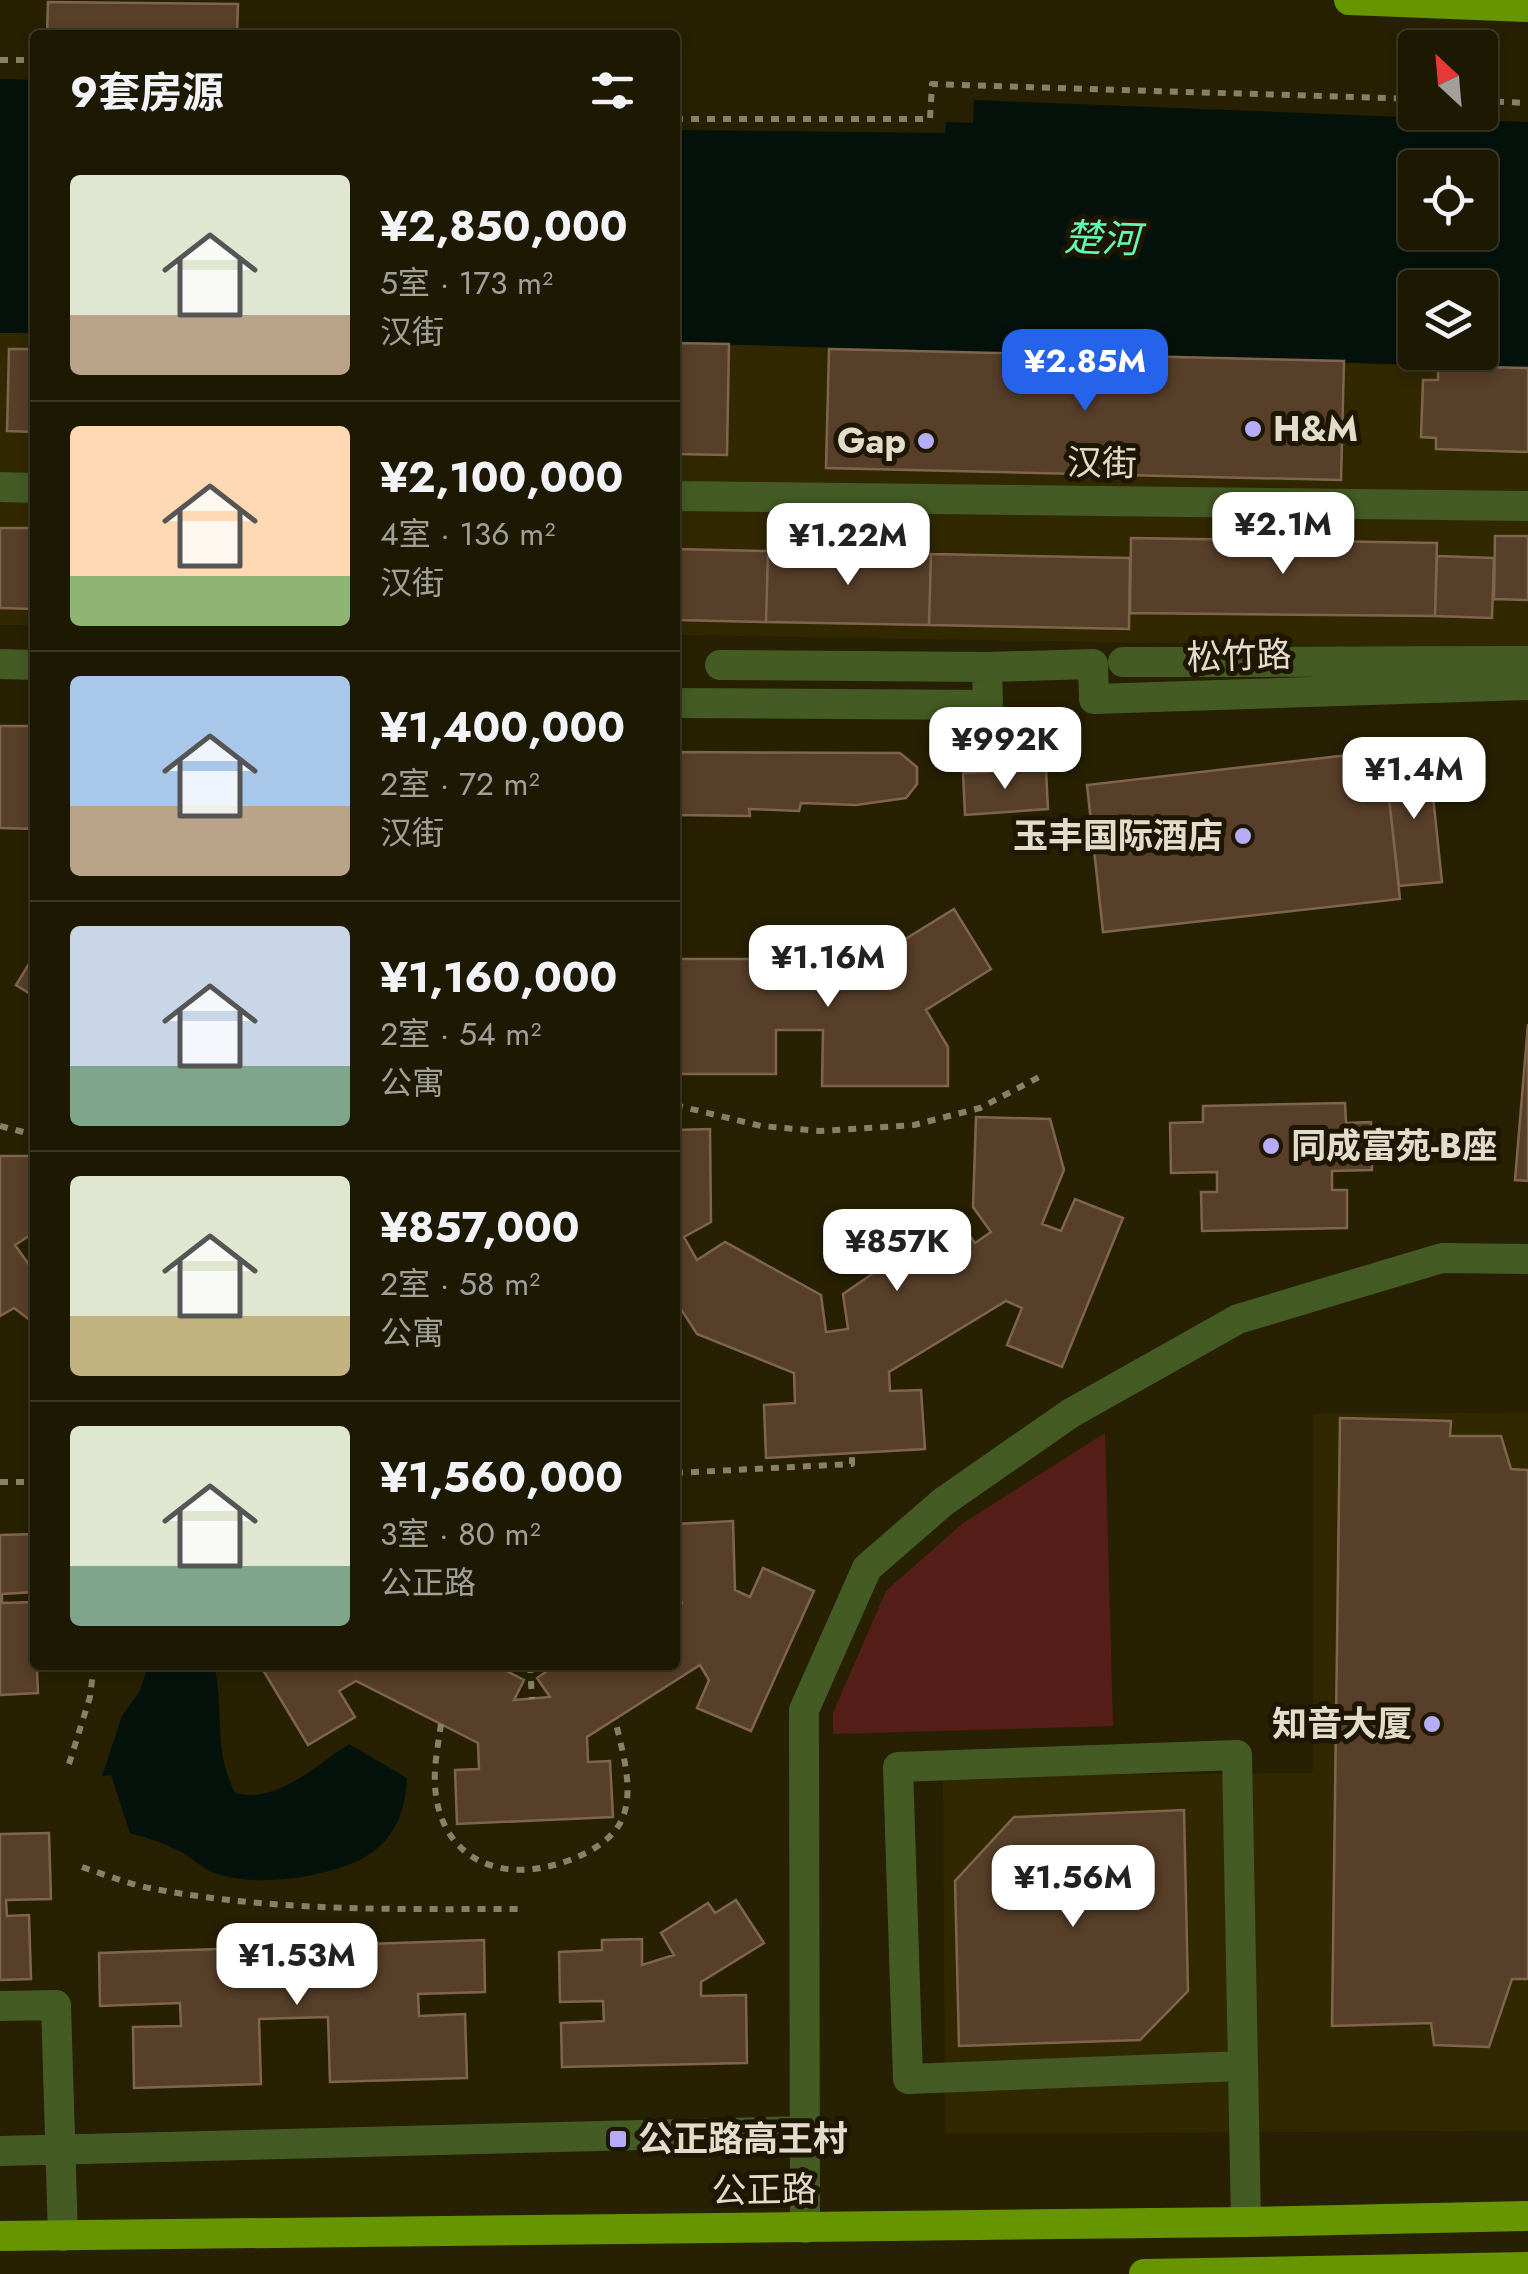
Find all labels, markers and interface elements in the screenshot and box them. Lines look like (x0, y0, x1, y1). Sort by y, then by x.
north arrow (1398, 30, 1498, 130)
map controls (1398, 30, 1498, 370)
text: 9套房源 (70, 62, 224, 123)
icon: filters (585, 63, 640, 118)
button: locate (1398, 150, 1498, 250)
text: ¥2,850,000 (380, 196, 628, 257)
water label: 楚河 (1063, 209, 1148, 267)
icon: home (150, 215, 270, 335)
text: 5室 · 173 m² (380, 260, 553, 306)
button: layers (1398, 270, 1498, 370)
text: 汉街 (380, 309, 444, 355)
pin: ¥2.85M (1004, 329, 1166, 414)
text: ¥2.85M (1024, 338, 1146, 384)
place label: H&M (1273, 404, 1358, 454)
place label: Gap (837, 416, 906, 466)
marker: H&M (1242, 418, 1264, 440)
marker: Gap (915, 430, 937, 452)
street label: 汉街 (1067, 437, 1137, 489)
text: ¥2,100,000 (380, 447, 623, 508)
icon: home (150, 466, 270, 586)
pin: ¥2.1M (1213, 492, 1353, 577)
text: ¥2.1M (1234, 501, 1332, 547)
pin: ¥1.22M (767, 503, 929, 588)
text: 4室 · 136 m² (380, 511, 555, 557)
text: ¥1.22M (789, 512, 907, 558)
text: 汉街 (380, 560, 444, 606)
street label: 松竹路 (1186, 629, 1292, 683)
text: ¥1,400,000 (380, 697, 625, 758)
pin: ¥992K (935, 707, 1075, 792)
icon: home (150, 716, 270, 836)
text: ¥992K (951, 716, 1059, 762)
pin: ¥1.4M (1344, 737, 1484, 822)
text: ¥1.4M (1365, 746, 1463, 792)
text: 2室 · 72 m² (380, 761, 540, 807)
text: 汉街 (380, 810, 444, 856)
place label: 玉丰国际酒店 (1013, 811, 1223, 861)
marker: 玉丰国际酒店 (1232, 825, 1254, 847)
pin: ¥1.16M (747, 925, 909, 1010)
text: ¥1.16M (771, 934, 885, 980)
text: ¥1,160,000 (380, 947, 617, 1008)
icon: home (150, 966, 270, 1086)
text: 2室 · 54 m² (380, 1011, 541, 1057)
text: 公寓 (380, 1060, 444, 1106)
place label: 同成富苑-B座 (1291, 1121, 1497, 1171)
marker: 同成富苑-B座 (1260, 1135, 1282, 1157)
text: ¥857,000 (380, 1197, 580, 1258)
pin: ¥857K (827, 1209, 967, 1294)
icon: home (150, 1216, 270, 1336)
text: ¥857K (845, 1218, 949, 1264)
text: 2室 · 58 m² (380, 1261, 540, 1307)
text: 公寓 (380, 1310, 444, 1356)
text: ¥1,560,000 (380, 1447, 623, 1508)
icon: home (150, 1466, 270, 1586)
text: 3室 · 80 m² (380, 1511, 541, 1557)
text: 公正路 (380, 1560, 476, 1606)
place label: 知音大厦 (1272, 1699, 1412, 1749)
marker: 知音大厦 (1421, 1713, 1443, 1735)
pin: ¥1.56M (992, 1845, 1154, 1930)
text: ¥1.56M (1014, 1854, 1132, 1900)
pin: ¥1.53M (216, 1923, 378, 2008)
text: ¥1.53M (238, 1932, 356, 1978)
place label: 公正路高王村 (638, 2114, 848, 2164)
marker: 公正路高王村 (607, 2128, 629, 2150)
street label: 公正路 (711, 2164, 817, 2216)

